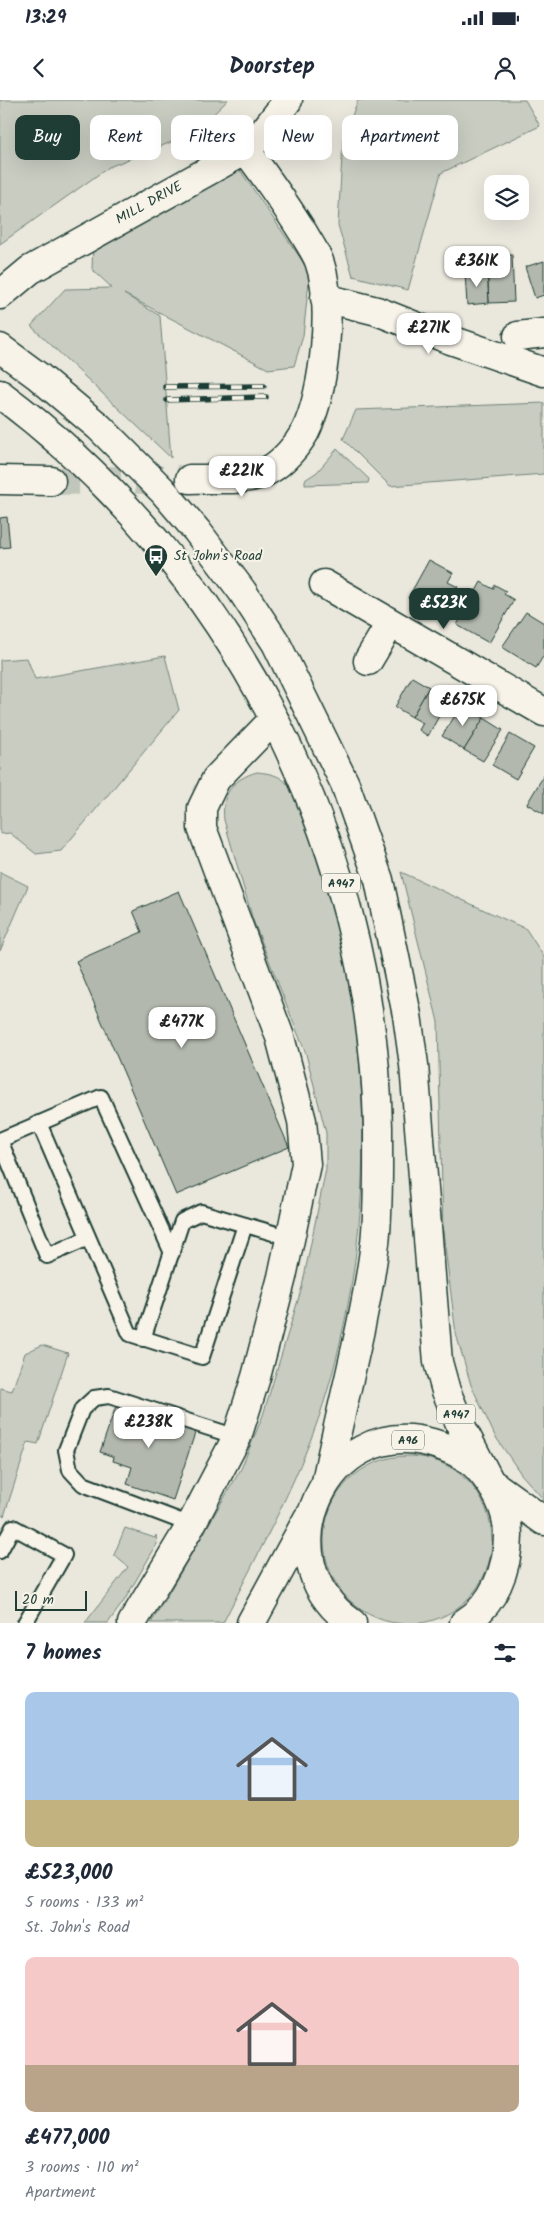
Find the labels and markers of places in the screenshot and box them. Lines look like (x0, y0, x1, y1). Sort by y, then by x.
pin: £361K (442, 246, 512, 288)
pin: £271K (394, 312, 464, 355)
pin: £221K (207, 456, 277, 498)
bus stop icon: St John's Road (143, 543, 169, 577)
place label: St John's Road (174, 545, 263, 567)
pin: £523K (409, 588, 479, 630)
pin: £675K (428, 684, 498, 727)
pin: £477K (147, 1006, 217, 1049)
pin: £238K (114, 1406, 184, 1449)

